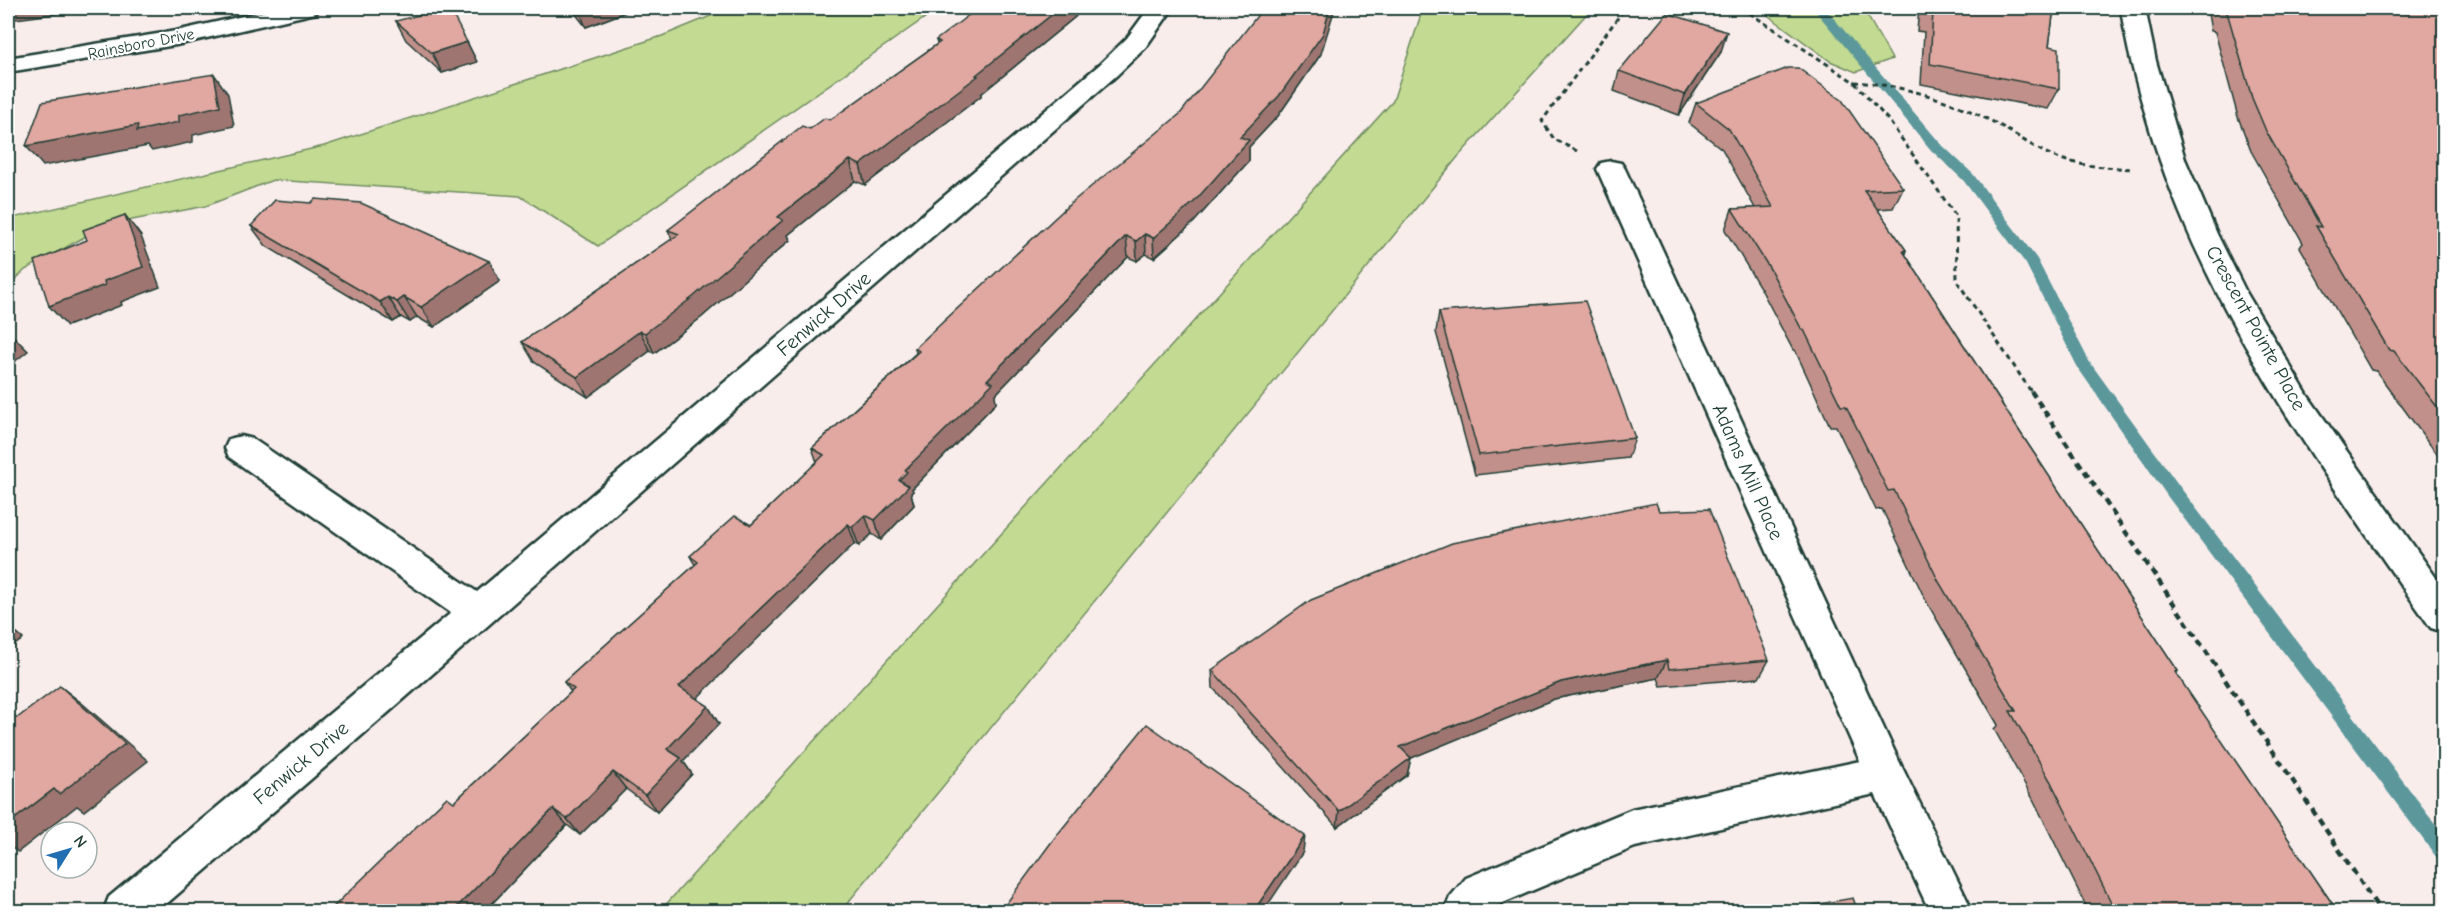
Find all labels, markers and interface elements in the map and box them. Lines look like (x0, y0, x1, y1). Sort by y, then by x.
street label: Rainsboro Drive (86, 25, 196, 63)
street label: Crescent Pointe Place (2201, 241, 2311, 415)
street label: Fenwick Drive (772, 267, 876, 361)
street label: Adams Mill Place (1708, 400, 1788, 544)
street label: Fenwick Drive (249, 717, 353, 809)
north arrow (39, 820, 99, 880)
text: N (70, 832, 91, 851)

